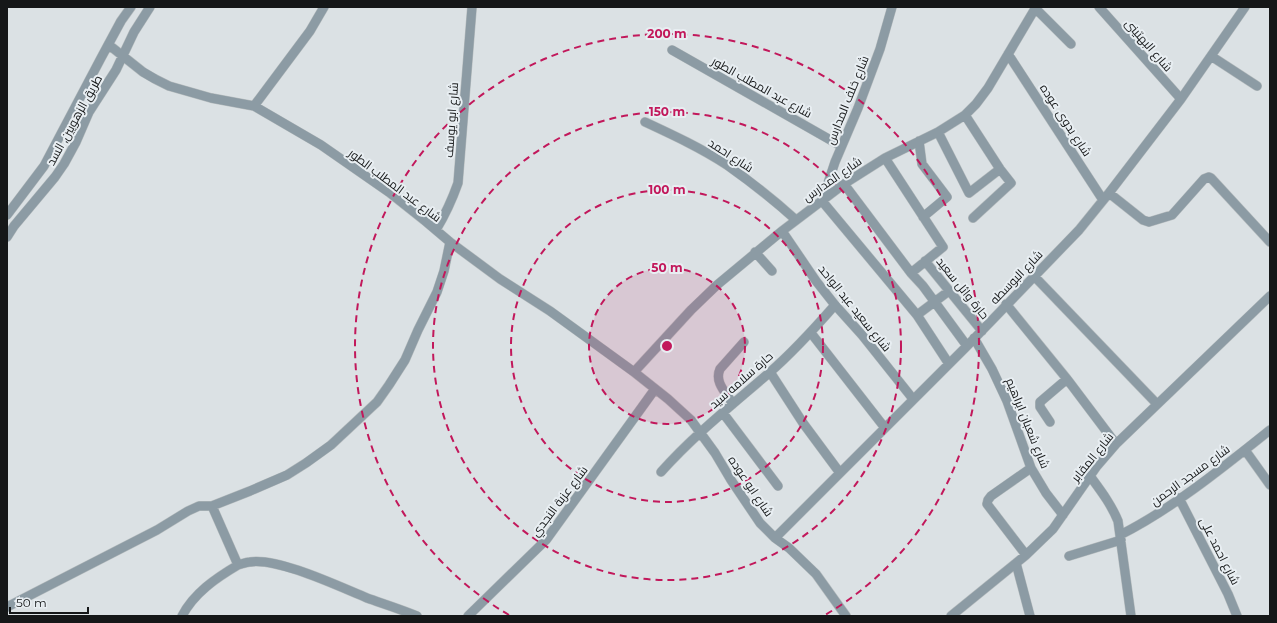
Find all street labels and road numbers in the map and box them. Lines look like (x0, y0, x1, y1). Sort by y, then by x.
street label: شارع البهتينى (1121, 16, 1176, 75)
street label: شارع عبد المطلب الطور (708, 53, 815, 122)
street label: شارع خلف المدارس (822, 53, 873, 147)
street label: طريق الزهويين, السد (43, 72, 105, 168)
street label: شارع بدوى عوده (1036, 81, 1095, 160)
street label: شارع ابو يوسف (441, 82, 462, 158)
street label: شارع احمد (705, 135, 756, 176)
street label: شارع عبد المطلب الطور (344, 145, 444, 226)
street label: شارع المدارس (800, 153, 865, 206)
street label: شارع البوسطه (987, 247, 1046, 308)
street label: حارة وائل سعيد (933, 254, 993, 322)
street label: شارع سعيد عبد الواحد (815, 262, 895, 355)
street label: حارة سلامه سيد (706, 348, 776, 412)
street label: شارع شعبان ابراهيم (1002, 375, 1053, 471)
street label: شارع المقابر (1067, 429, 1117, 486)
street label: شارع مسجد الرحمن (1147, 441, 1233, 510)
street label: شارع ابو عوده (724, 453, 777, 520)
street label: شارع عزبة النجدي (527, 463, 593, 541)
street label: شارع احمد على (1196, 515, 1243, 588)

